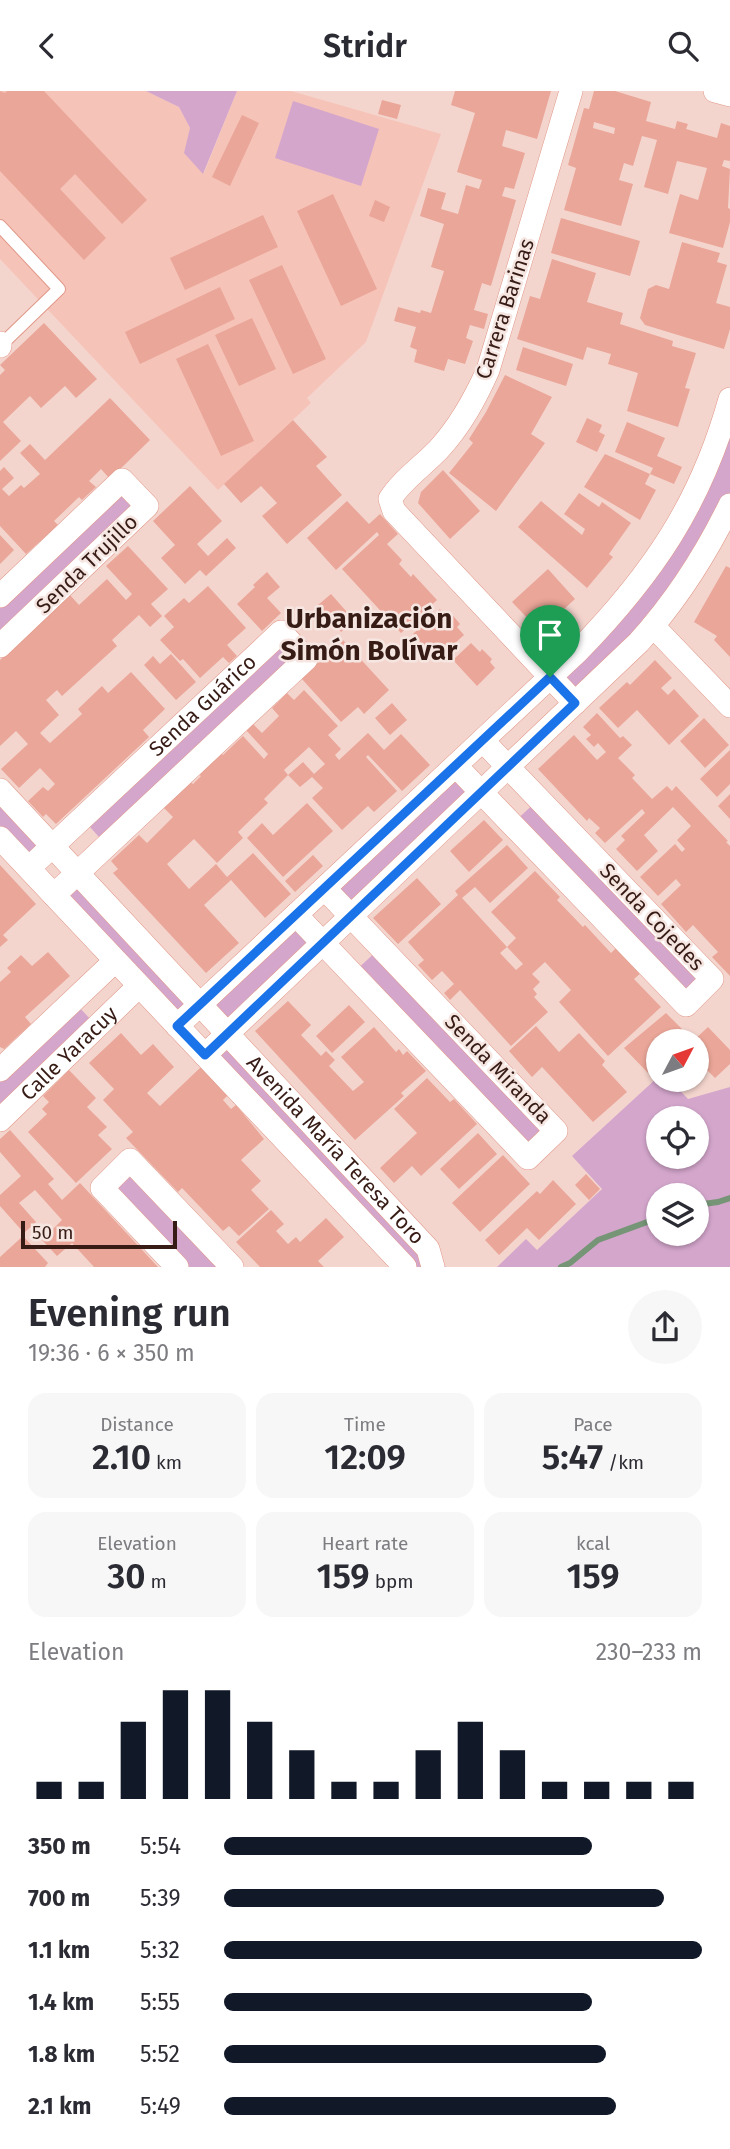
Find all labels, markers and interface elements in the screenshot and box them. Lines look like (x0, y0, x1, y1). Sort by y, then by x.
icon: back (28, 27, 66, 65)
text: Stridr (323, 27, 407, 65)
icon: search (664, 27, 702, 65)
street label: Carrera Barinas (470, 235, 540, 382)
street label: Senda Trujillo (31, 509, 143, 619)
district label: Urbanización Simón Bolívar (281, 602, 458, 667)
pin (520, 605, 580, 677)
icon: arrive (531, 616, 569, 654)
street label: Senda Guárico (144, 649, 262, 762)
street label: Senda Cojedes (594, 858, 710, 976)
street label: Calle Yaracuy (15, 1000, 123, 1106)
street label: Senda Miranda (439, 1009, 557, 1129)
north arrow (646, 1029, 709, 1092)
map controls (646, 1029, 709, 1246)
street label: Avenida María Teresa Toro (241, 1050, 430, 1250)
button: locate (646, 1106, 709, 1169)
button: layers (646, 1183, 709, 1246)
scale bar (21, 1218, 177, 1250)
text: 50 m (32, 1221, 73, 1244)
text: Evening run (28, 1290, 231, 1336)
button: share (628, 1290, 702, 1364)
text: 19:36 · 6 × 350 m (28, 1339, 195, 1367)
text: Distance (100, 1413, 174, 1436)
text: Time (344, 1413, 386, 1436)
text: Pace (573, 1413, 613, 1436)
text: 2.10 (92, 1436, 151, 1478)
text: 12:09 (324, 1436, 406, 1478)
text: 5:47 (542, 1436, 603, 1478)
text: km (151, 1451, 182, 1474)
text: /km (603, 1451, 644, 1474)
text: Elevation (97, 1532, 177, 1555)
text: Heart rate (322, 1532, 408, 1555)
text: kcal (576, 1532, 610, 1555)
text: 30 (107, 1555, 145, 1597)
text: 159 (316, 1555, 370, 1597)
text: 159 (566, 1555, 620, 1597)
text: m (145, 1570, 167, 1593)
text: bpm (370, 1570, 414, 1593)
text: Elevation (28, 1638, 124, 1666)
text: 230–233 m (596, 1638, 702, 1666)
text: 350 m (28, 1832, 91, 1860)
text: 5:54 (140, 1832, 181, 1860)
text: 700 m (28, 1884, 90, 1912)
text: 5:39 (140, 1884, 181, 1912)
text: 1.1 km (28, 1936, 90, 1964)
text: 5:32 (140, 1936, 180, 1964)
text: 1.4 km (28, 1988, 94, 2016)
text: 5:55 (140, 1988, 180, 2016)
text: 1.8 km (28, 2040, 95, 2068)
text: 5:52 (140, 2040, 180, 2068)
text: 2.1 km (28, 2092, 91, 2120)
text: 5:49 (140, 2092, 181, 2120)

